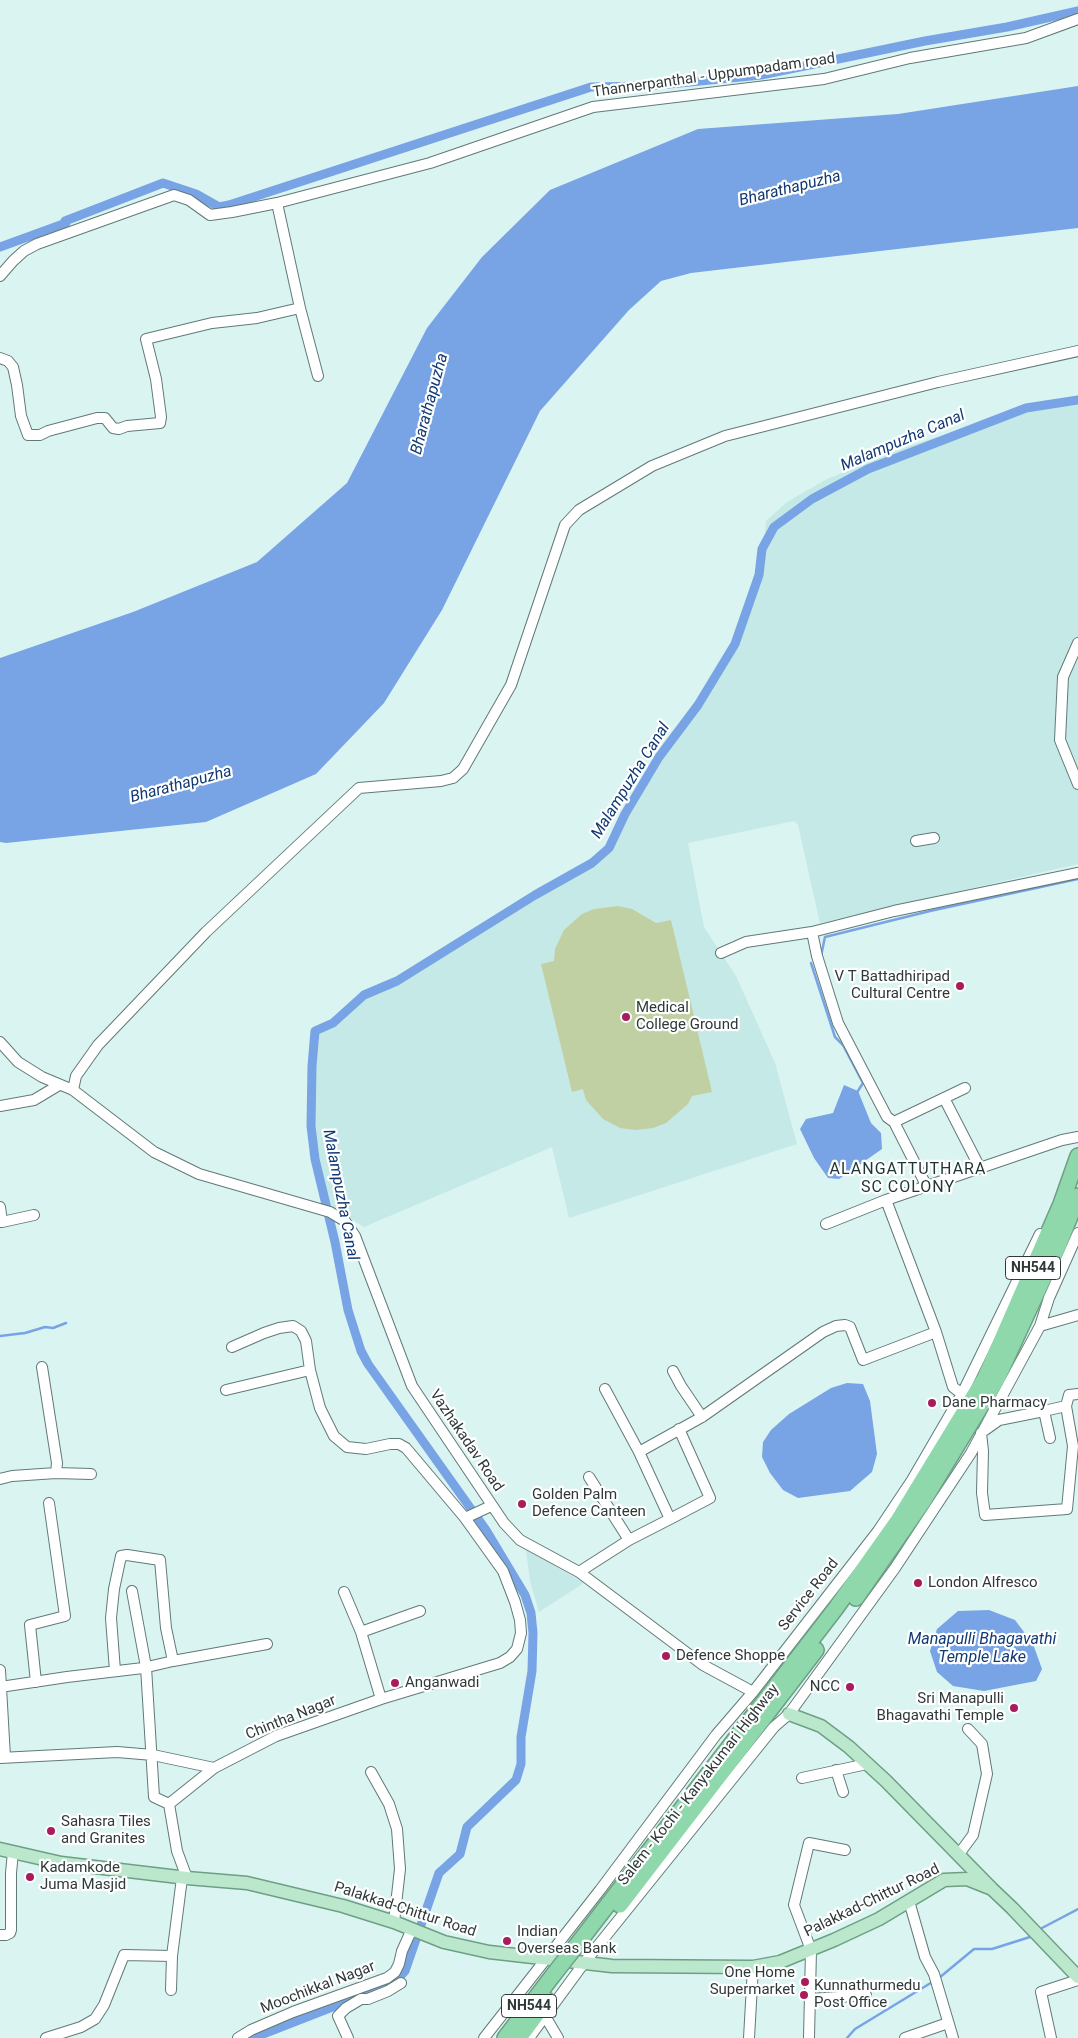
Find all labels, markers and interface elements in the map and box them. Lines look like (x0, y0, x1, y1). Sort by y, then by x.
street label: Thannerpanthal - Uppumpadam road (592, 50, 836, 102)
water label: Bharathapuzha (737, 167, 843, 211)
water label: Bharathapuzha (407, 351, 453, 457)
water label: Malampuzha Canal (838, 406, 968, 476)
water label: Malampuzha Canal (588, 719, 674, 843)
water label: Bharathapuzha (128, 762, 234, 808)
place label: V T Battadhiripad Cultural Centre (834, 968, 950, 1003)
marker: V T Battadhiripad Cultural Centre (954, 980, 966, 992)
place label: Medical College Ground (636, 999, 738, 1034)
marker: Medical College Ground (620, 1011, 632, 1023)
water label: Malampuzha Canal (318, 1128, 362, 1262)
district label: ALANGATTUTHARA SC COLONY (828, 1160, 988, 1198)
road number: NH544 (1006, 1256, 1060, 1280)
street label: Vazhakadav Road (425, 1387, 507, 1495)
place label: Dane Pharmacy (942, 1394, 1047, 1412)
marker: Dane Pharmacy (926, 1397, 938, 1409)
place label: Golden Palm Defence Canteen (532, 1486, 646, 1521)
marker: Golden Palm Defence Canteen (516, 1498, 528, 1510)
street label: Service Road (775, 1555, 843, 1635)
place label: London Alfresco (928, 1574, 1038, 1592)
marker: London Alfresco (912, 1577, 924, 1589)
water label: Manapulli Bhagavathi Temple Lake (908, 1630, 1056, 1668)
place label: Defence Shoppe (676, 1647, 785, 1665)
marker: Defence Shoppe (660, 1650, 672, 1662)
place label: Anganwadi (405, 1674, 479, 1692)
marker: Anganwadi (389, 1677, 401, 1689)
place label: NCC (810, 1678, 840, 1696)
street label: Salem - Kochi - Kanyakumari Highway (615, 1681, 783, 1889)
marker: NCC (844, 1681, 856, 1693)
place label: Sri Manapulli Bhagavathi Temple (877, 1690, 1004, 1725)
street label: Chintha Nagar (243, 1692, 339, 1744)
marker: Sri Manapulli Bhagavathi Temple (1008, 1702, 1020, 1714)
place label: Sahasra Tiles and Granites (61, 1813, 151, 1848)
marker: Sahasra Tiles and Granites (45, 1825, 57, 1837)
place label: Kadamkode Juma Masjid (40, 1859, 126, 1894)
street label: Palakkad-Chittur Road (801, 1860, 943, 1942)
marker: Kadamkode Juma Masjid (24, 1871, 36, 1883)
street label: Palakkad-Chittur Road (332, 1879, 478, 1941)
place label: Indian Overseas Bank (517, 1923, 616, 1958)
marker: Indian Overseas Bank (501, 1935, 513, 1947)
street label: Moochikkal Nagar (258, 1958, 378, 2018)
place label: One Home Supermarket (710, 1964, 795, 1999)
marker: One Home Supermarket (799, 1976, 811, 1988)
place label: Kunnathurmedu Post Office (814, 1977, 921, 2012)
marker: Kunnathurmedu Post Office (798, 1989, 810, 2001)
road number: NH544 (502, 1994, 556, 2018)

